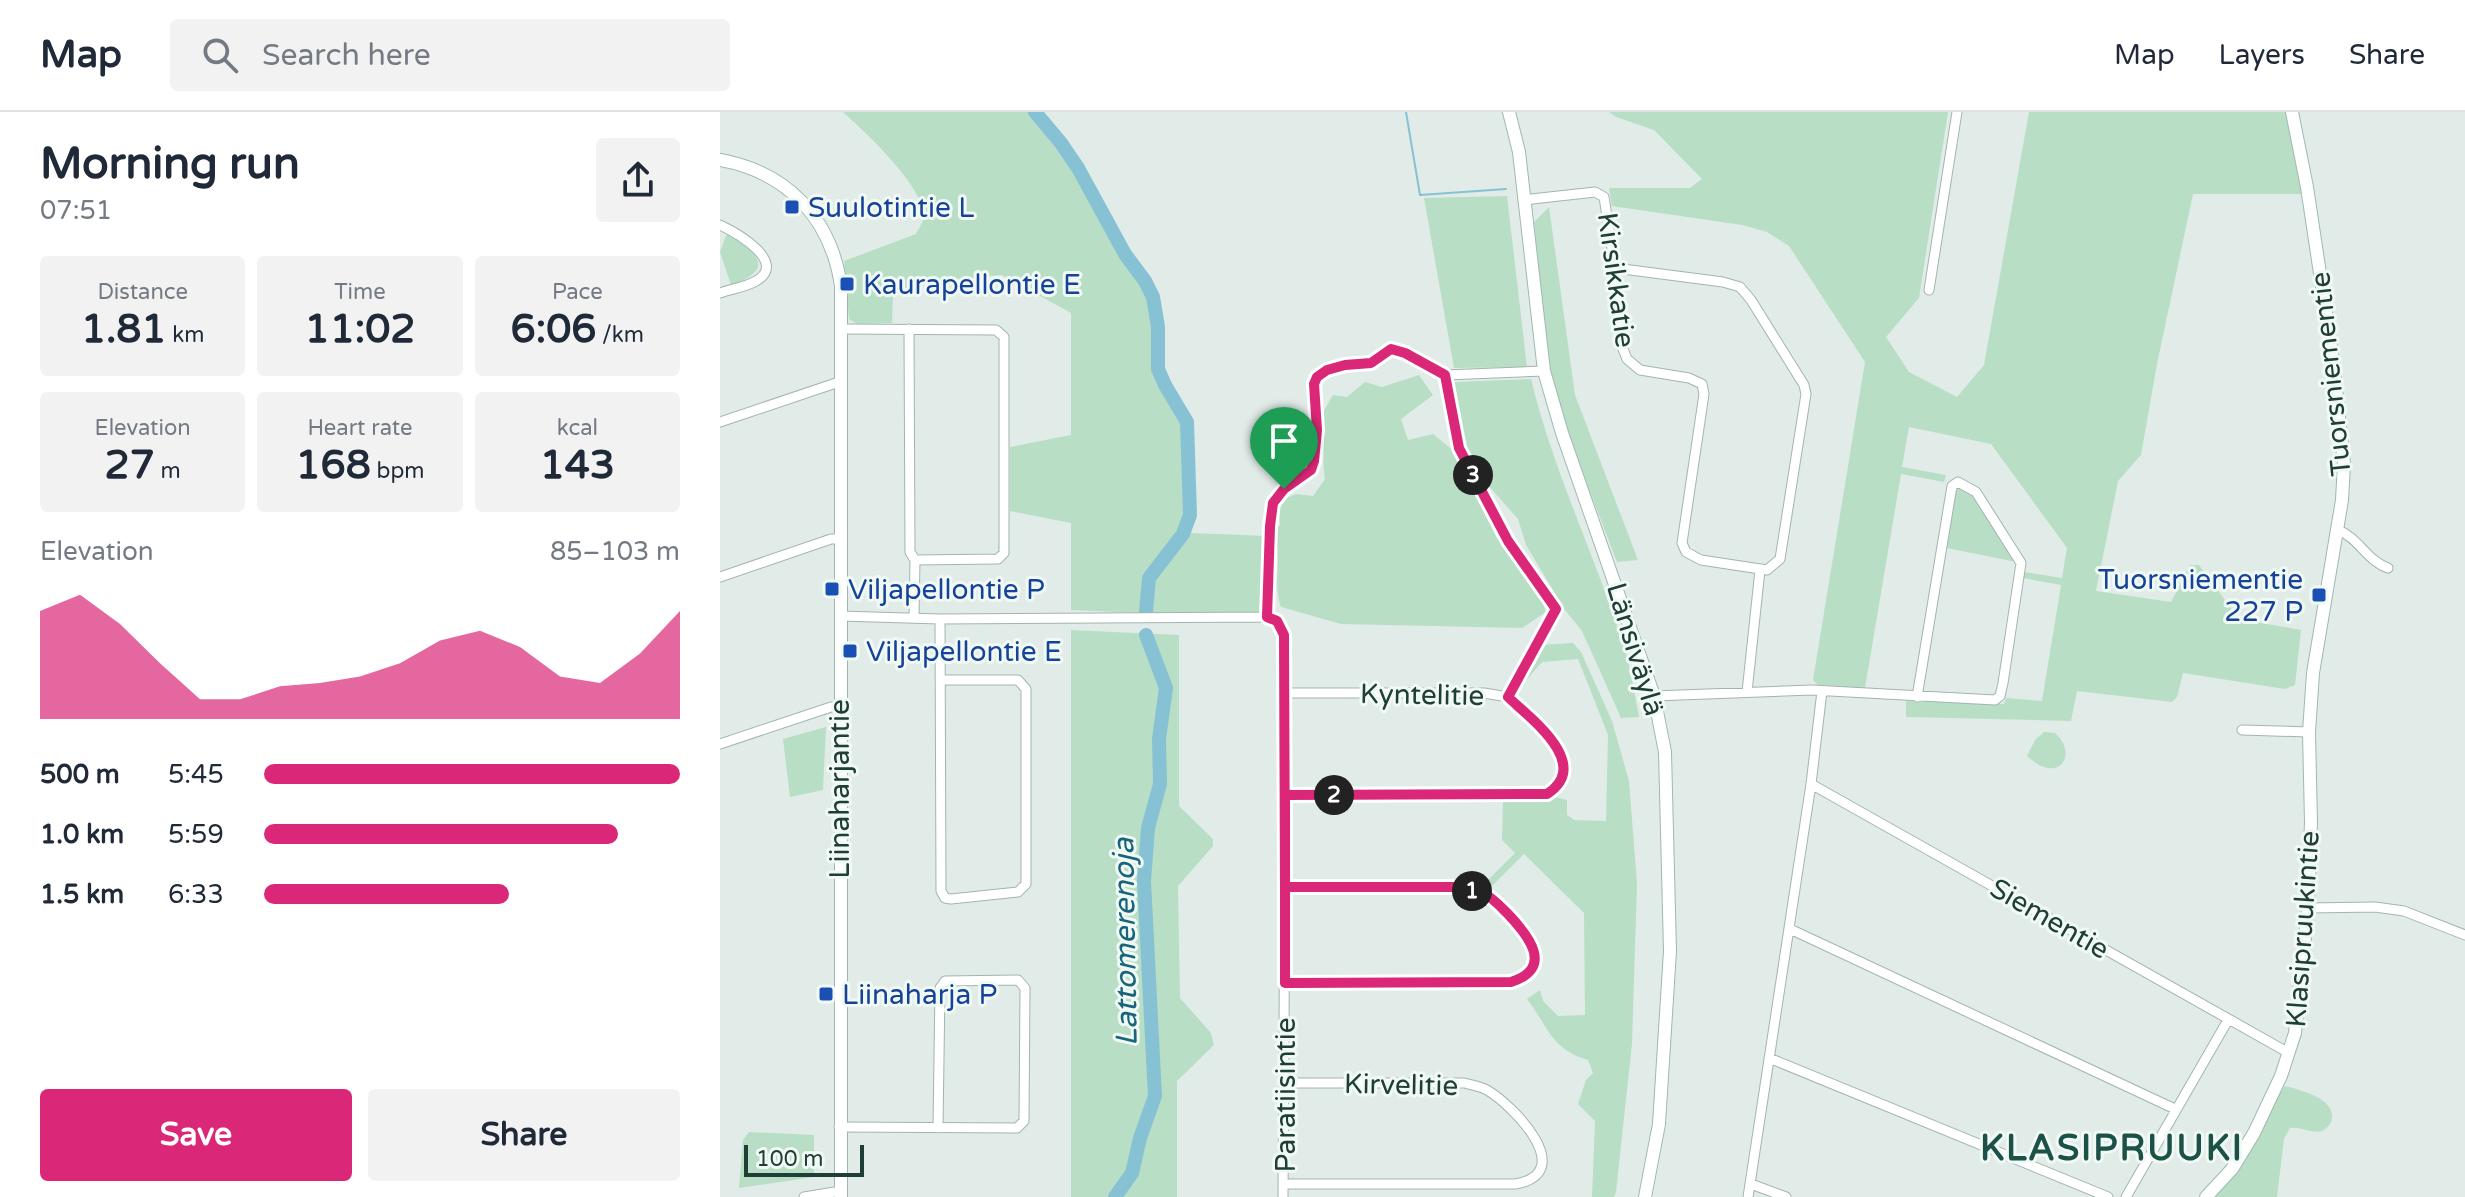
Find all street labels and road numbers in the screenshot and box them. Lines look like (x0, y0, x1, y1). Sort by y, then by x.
street label: Kirsikkatie (1590, 210, 1642, 350)
street label: Tuorsniementie (2303, 270, 2359, 478)
street label: Länsiväylä (1599, 579, 1671, 720)
street label: Kyntelitie (1360, 677, 1484, 713)
street label: Liinaharjantie (823, 699, 857, 879)
street label: Klasipruukintie (2279, 830, 2327, 1028)
street label: Siementie (1984, 871, 2115, 966)
street label: Paratiisintie (1269, 1017, 1303, 1173)
street label: Kirvelitie (1343, 1067, 1458, 1103)

